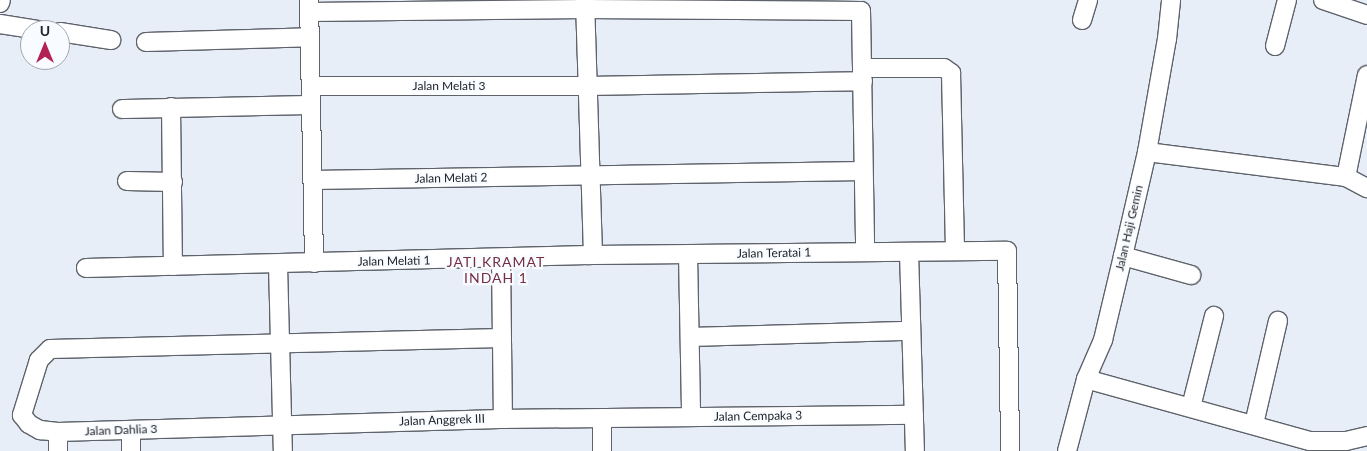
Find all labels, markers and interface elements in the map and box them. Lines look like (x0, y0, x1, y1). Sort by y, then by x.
north arrow (20, 20, 70, 70)
text: U (40, 22, 50, 39)
street label: Jalan Melati 3 (413, 79, 485, 93)
street label: Jalan Melati 2 (414, 170, 488, 186)
street label: Jalan Haji Gemin (1112, 184, 1146, 272)
street label: Jalan Teratai 1 (737, 245, 811, 261)
street label: Jalan Melati 1 (357, 253, 431, 269)
district label: JATI KRAMAT INDAH 1 (445, 254, 547, 286)
street label: Jalan Cempaka 3 (714, 408, 802, 424)
street label: Jalan Anggrek III (399, 411, 485, 429)
street label: Jalan Dahlia 3 (84, 422, 158, 438)

